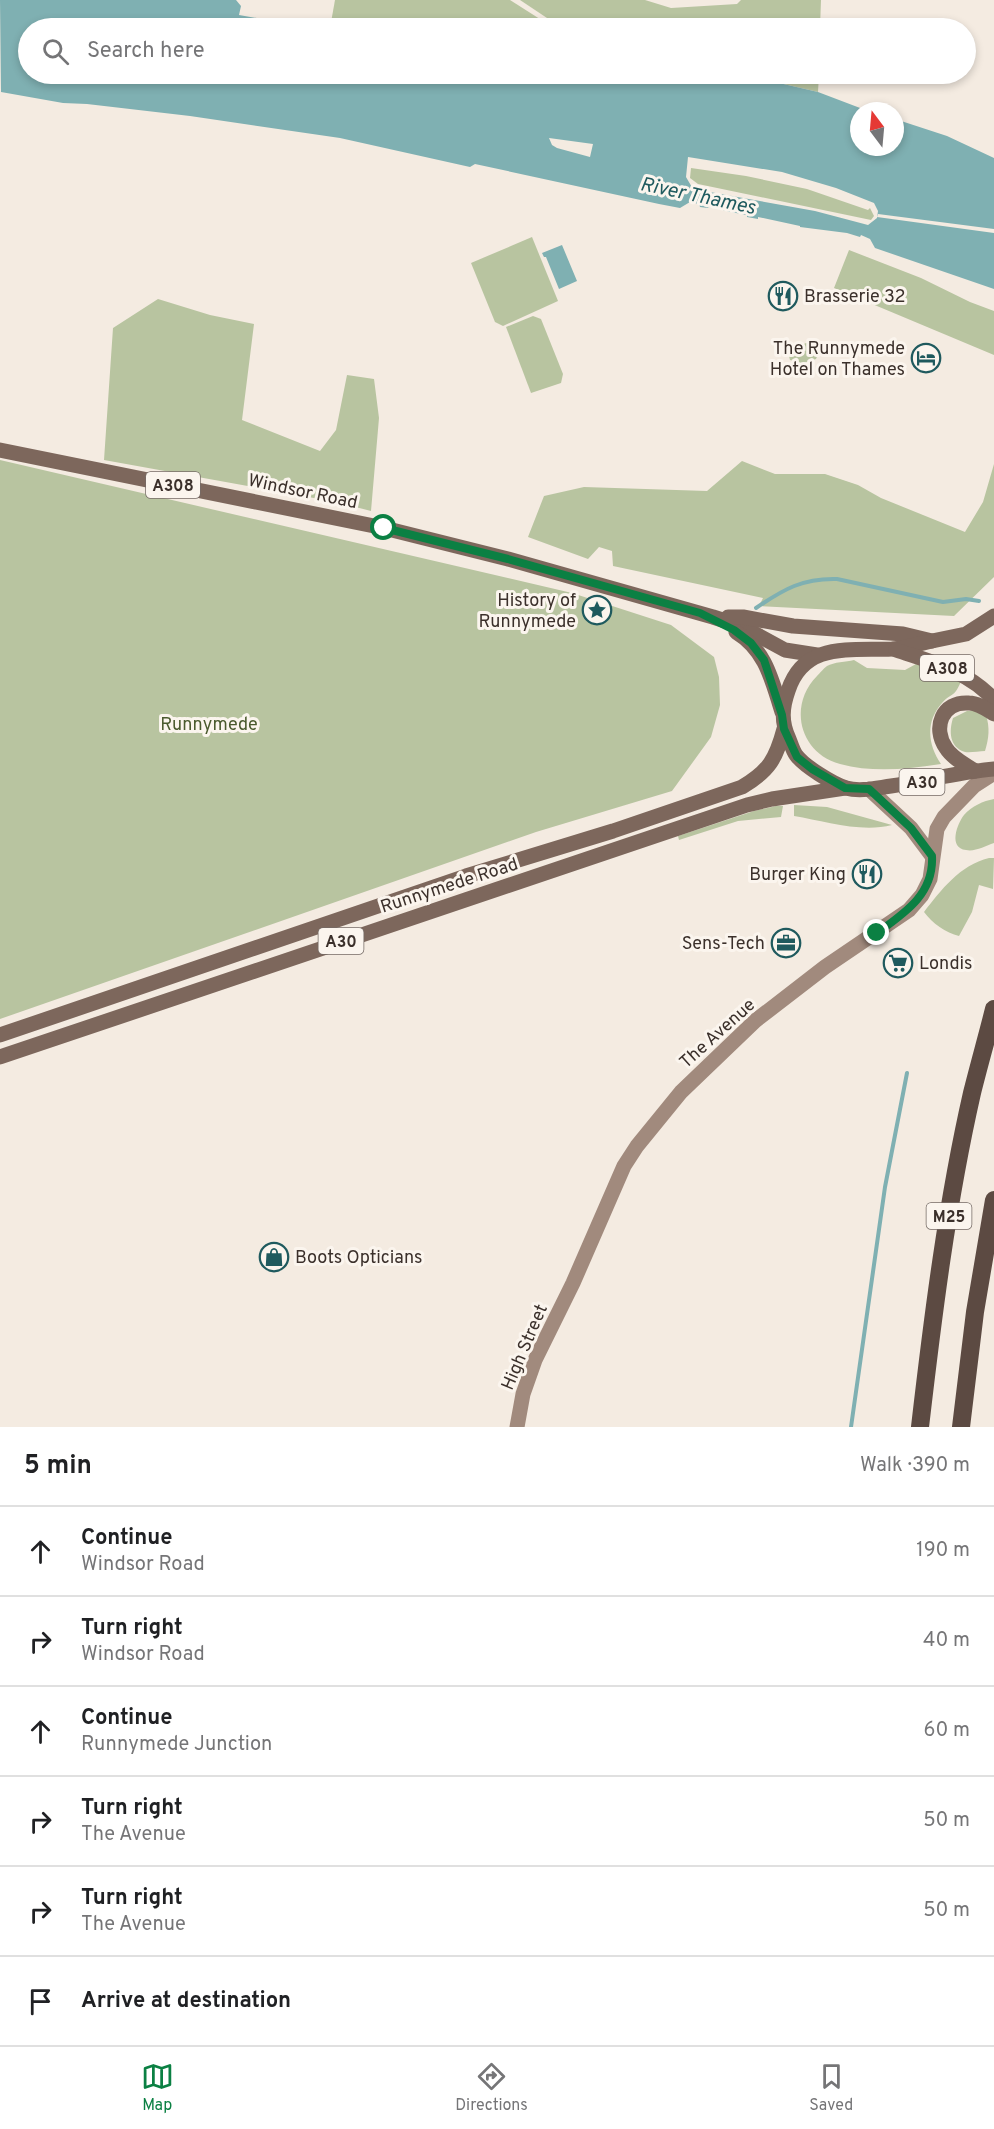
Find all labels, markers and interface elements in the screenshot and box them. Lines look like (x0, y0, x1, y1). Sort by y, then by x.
search box (18, 18, 976, 84)
icon: search (39, 35, 72, 68)
text: Search here (87, 38, 205, 65)
north arrow (850, 102, 904, 156)
water label: River Thames (638, 172, 759, 222)
restaurant icon: Brasserie 32 (767, 280, 799, 312)
place label: Brasserie 32 (804, 286, 905, 309)
place label: The Runnymede Hotel on Thames (770, 338, 905, 382)
hotel icon: The Runnymede Hotel on Thames (910, 342, 942, 374)
street label: Windsor Road (246, 470, 360, 515)
road number: A308 (146, 472, 200, 498)
route start (370, 514, 396, 540)
place label: History of Runnymede (479, 590, 576, 634)
place icon: History of Runnymede (581, 594, 613, 626)
road number: A308 (920, 655, 974, 681)
park label: Runnymede (160, 714, 258, 737)
road number: A30 (900, 769, 944, 795)
street label: Runnymede Road (378, 853, 521, 920)
restaurant icon: Burger King (851, 858, 883, 890)
place label: Burger King (749, 864, 846, 887)
route end (863, 919, 889, 945)
office icon: Sens-Tech (770, 927, 802, 959)
road number: A30 (318, 928, 364, 954)
place label: Sens-Tech (682, 933, 765, 956)
supermarket icon: Londis (882, 947, 914, 979)
place label: Londis (919, 953, 973, 976)
street label: The Avenue (675, 994, 761, 1074)
road number: M25 (926, 1203, 972, 1229)
shop icon: Boots Opticians (258, 1241, 290, 1273)
place label: Boots Opticians (295, 1247, 423, 1270)
street label: High Street (497, 1301, 554, 1394)
text: 5 min (24, 1450, 92, 1483)
text: Walk · 390 m (860, 1453, 970, 1479)
text: Continue (81, 1525, 172, 1552)
icon: ahead (24, 1535, 57, 1568)
text: 190 m (916, 1538, 970, 1564)
text: Windsor Road (81, 1552, 205, 1578)
text: Turn right (81, 1615, 183, 1642)
icon: right (24, 1625, 57, 1658)
text: 40 m (923, 1628, 970, 1654)
text: Windsor Road (81, 1642, 205, 1668)
text: Continue (81, 1705, 172, 1732)
icon: ahead (24, 1715, 57, 1748)
text: 60 m (924, 1718, 970, 1744)
text: Runnymede Junction (81, 1732, 272, 1758)
text: Turn right (81, 1795, 183, 1822)
icon: right (24, 1805, 57, 1838)
text: 50 m (923, 1808, 970, 1834)
text: The Avenue (81, 1822, 186, 1848)
text: Turn right (81, 1885, 183, 1912)
icon: right (24, 1895, 57, 1928)
text: 50 m (923, 1898, 970, 1924)
text: The Avenue (81, 1912, 186, 1938)
icon: arrive (24, 1985, 57, 2018)
text: Arrive at destination (81, 1988, 291, 2015)
tab: Map (141, 2060, 174, 2116)
tab: Directions (455, 2060, 528, 2116)
tab: Saved (809, 2060, 853, 2116)

